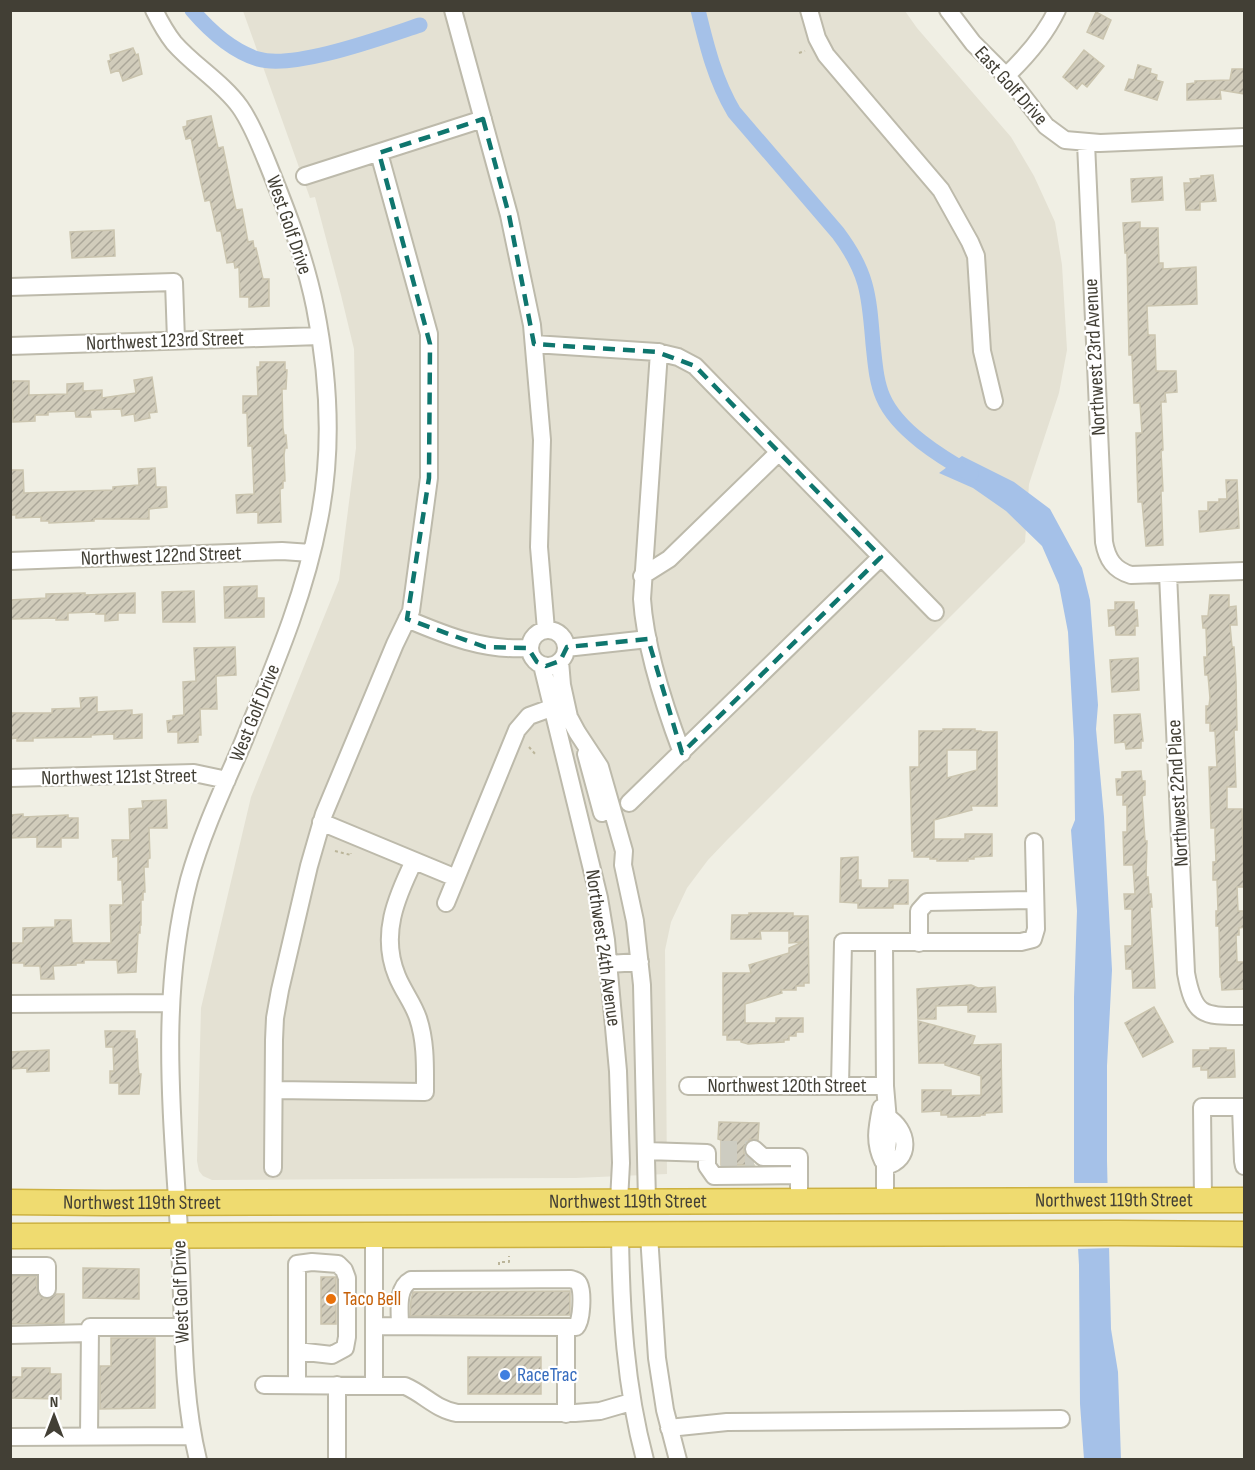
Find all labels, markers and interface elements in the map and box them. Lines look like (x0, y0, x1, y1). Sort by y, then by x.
street label: East Golf Drive (969, 42, 1053, 130)
street label: West Golf Drive (261, 172, 317, 278)
street label: Northwest 23rd Avenue (1079, 278, 1111, 436)
street label: Northwest 123rd Street (86, 326, 244, 356)
street label: Northwest 122nd Street (80, 541, 242, 571)
street label: West Golf Drive (225, 661, 285, 765)
street label: Northwest 22nd Place (1162, 719, 1194, 867)
street label: Northwest 121st Street (41, 764, 197, 790)
street label: Northwest 24th Avenue (580, 868, 626, 1028)
street label: Northwest 120th Street (707, 1074, 867, 1098)
street label: Northwest 119th Street (1035, 1188, 1193, 1213)
street label: Northwest 119th Street (549, 1189, 707, 1214)
street label: Northwest 119th Street (63, 1191, 221, 1215)
street label: West Golf Drive (167, 1240, 195, 1344)
place label: Taco Bell (343, 1287, 401, 1311)
marker: Taco Bell (324, 1292, 338, 1306)
place label: RaceTrac (517, 1363, 577, 1387)
marker: RaceTrac (498, 1368, 512, 1382)
north arrow (24, 1386, 84, 1446)
text: N (50, 1393, 58, 1412)

